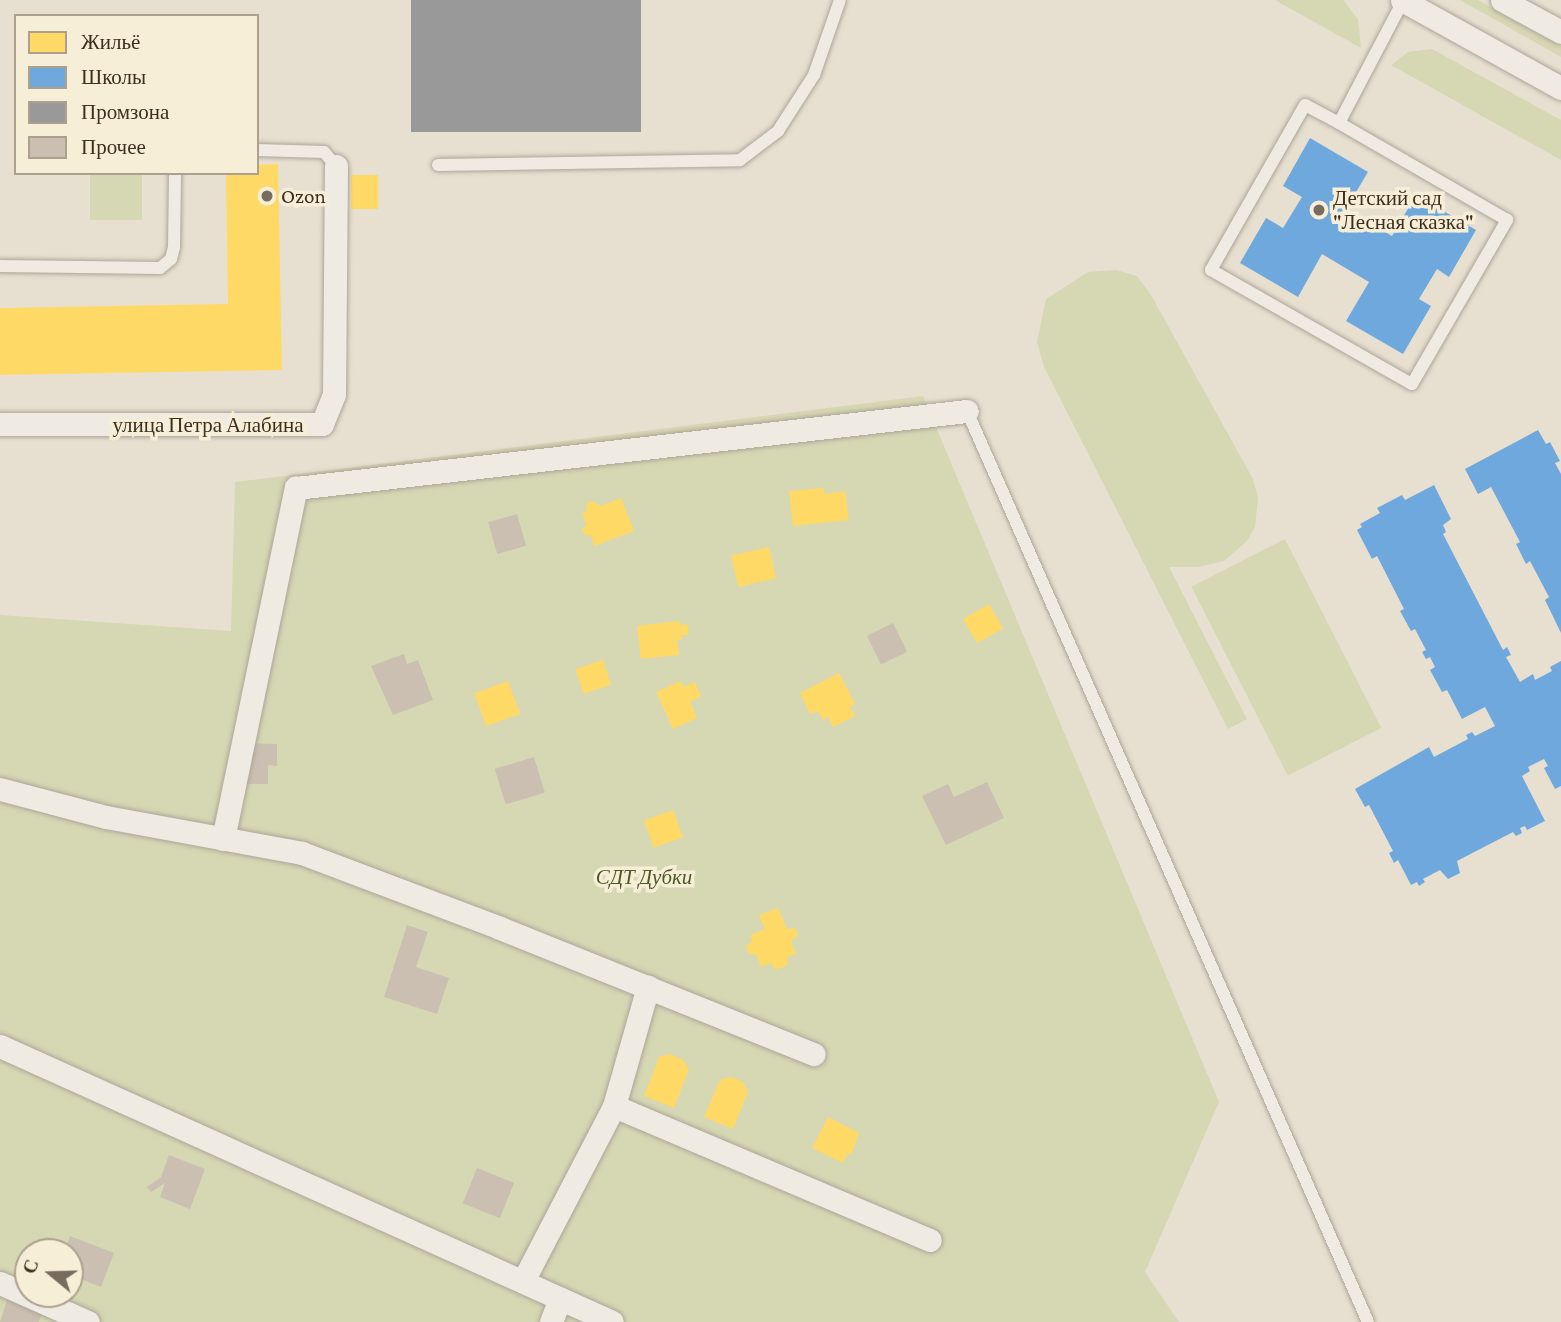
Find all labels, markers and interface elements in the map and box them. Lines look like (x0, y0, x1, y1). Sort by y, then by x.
legend (14, 14, 259, 175)
text: Жильё (81, 30, 140, 54)
text: Школы (81, 65, 146, 89)
text: Промзона (81, 100, 169, 124)
text: Прочее (81, 135, 146, 159)
place label: Ozon (281, 183, 326, 209)
place label: Детский сад "Лесная сказка" (1333, 185, 1474, 235)
marker: Ozon (259, 188, 275, 204)
marker: Детский сад "Лесная сказка" (1311, 202, 1327, 218)
street label: улица Петра Алабина (113, 412, 303, 438)
park label: СДТ Дубки (596, 864, 692, 890)
north arrow (14, 1238, 84, 1308)
text: С (18, 1257, 43, 1277)

